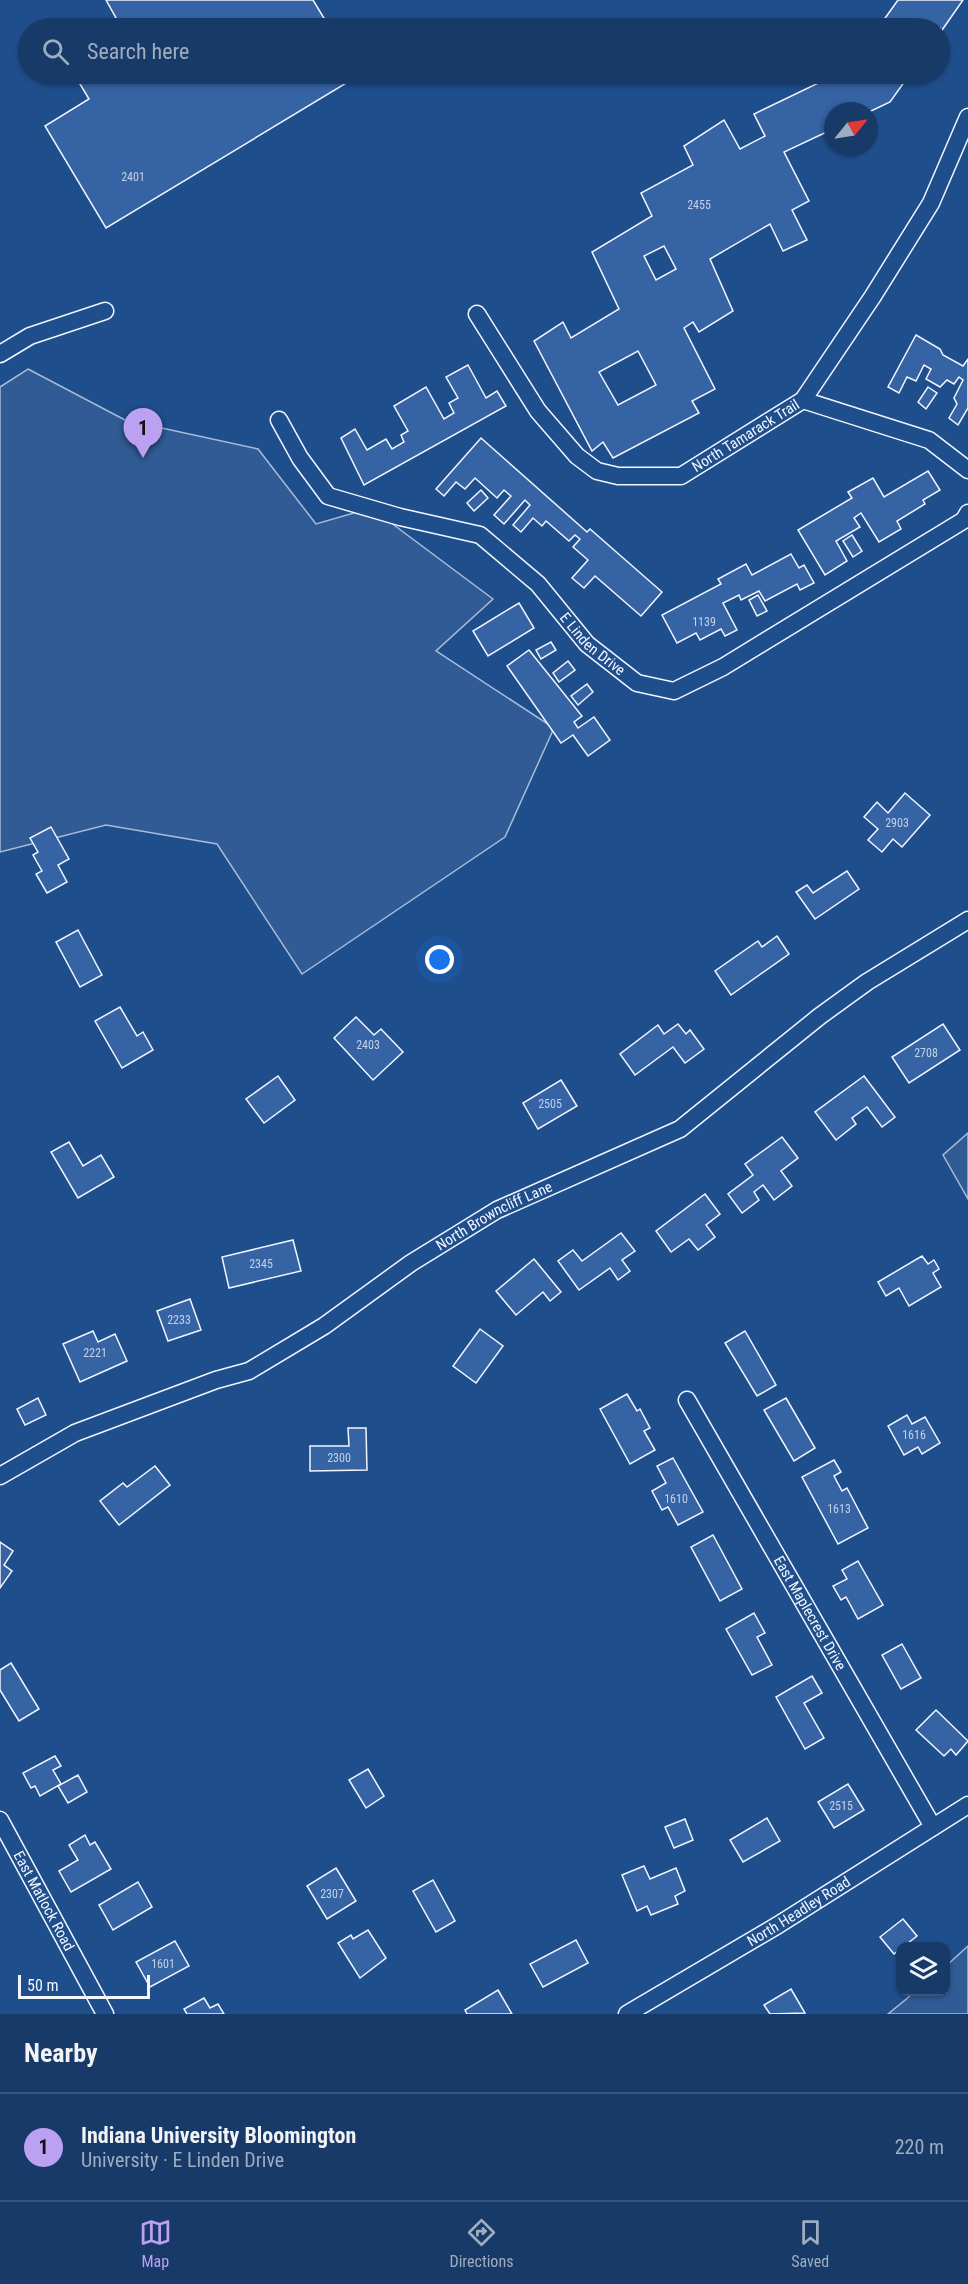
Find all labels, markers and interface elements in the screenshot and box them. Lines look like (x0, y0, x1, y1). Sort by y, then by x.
search box (18, 18, 950, 84)
icon: search (39, 35, 72, 68)
text: Search here (87, 39, 189, 64)
north arrow (824, 102, 878, 156)
house number: 2401 (121, 170, 145, 184)
house number: 2455 (687, 198, 711, 212)
street label: North Tamarack Trail (689, 395, 803, 476)
pin: 1 (124, 408, 162, 458)
street label: E Linden Drive (556, 609, 629, 679)
house number: 1139 (692, 615, 716, 629)
house number: 2903 (885, 816, 909, 830)
your location (425, 945, 454, 974)
house number: 2403 (356, 1038, 380, 1052)
house number: 2708 (914, 1046, 938, 1060)
house number: 2505 (538, 1097, 562, 1111)
street label: North Browncliff Lane (433, 1178, 555, 1254)
house number: 2345 (249, 1257, 273, 1271)
house number: 2233 (167, 1313, 191, 1327)
house number: 2221 (83, 1346, 107, 1360)
house number: 1616 (902, 1428, 926, 1442)
house number: 2300 (327, 1451, 351, 1465)
house number: 1610 (664, 1492, 688, 1506)
house number: 1613 (827, 1502, 851, 1516)
street label: East Maplecrest Drive (770, 1553, 850, 1674)
house number: 2515 (829, 1799, 853, 1813)
street label: East Matlock Road (10, 1848, 78, 1954)
street label: North Headley Road (744, 1873, 854, 1950)
house number: 2307 (320, 1887, 344, 1901)
map controls (896, 1942, 950, 1996)
button: layers (896, 1942, 950, 1996)
house number: 1601 (151, 1957, 175, 1971)
scale bar (18, 1972, 150, 2000)
text: 50 m (27, 1976, 59, 1995)
text: Nearby (24, 2038, 98, 2068)
text: Indiana University Bloomington (81, 2123, 356, 2148)
text: 1 (38, 2135, 49, 2159)
text: 220 m (895, 2135, 944, 2159)
text: University · E Linden Drive (81, 2148, 284, 2172)
tab: Map (139, 2216, 172, 2271)
tab: Directions (450, 2216, 513, 2271)
tab: Saved (791, 2216, 829, 2271)

